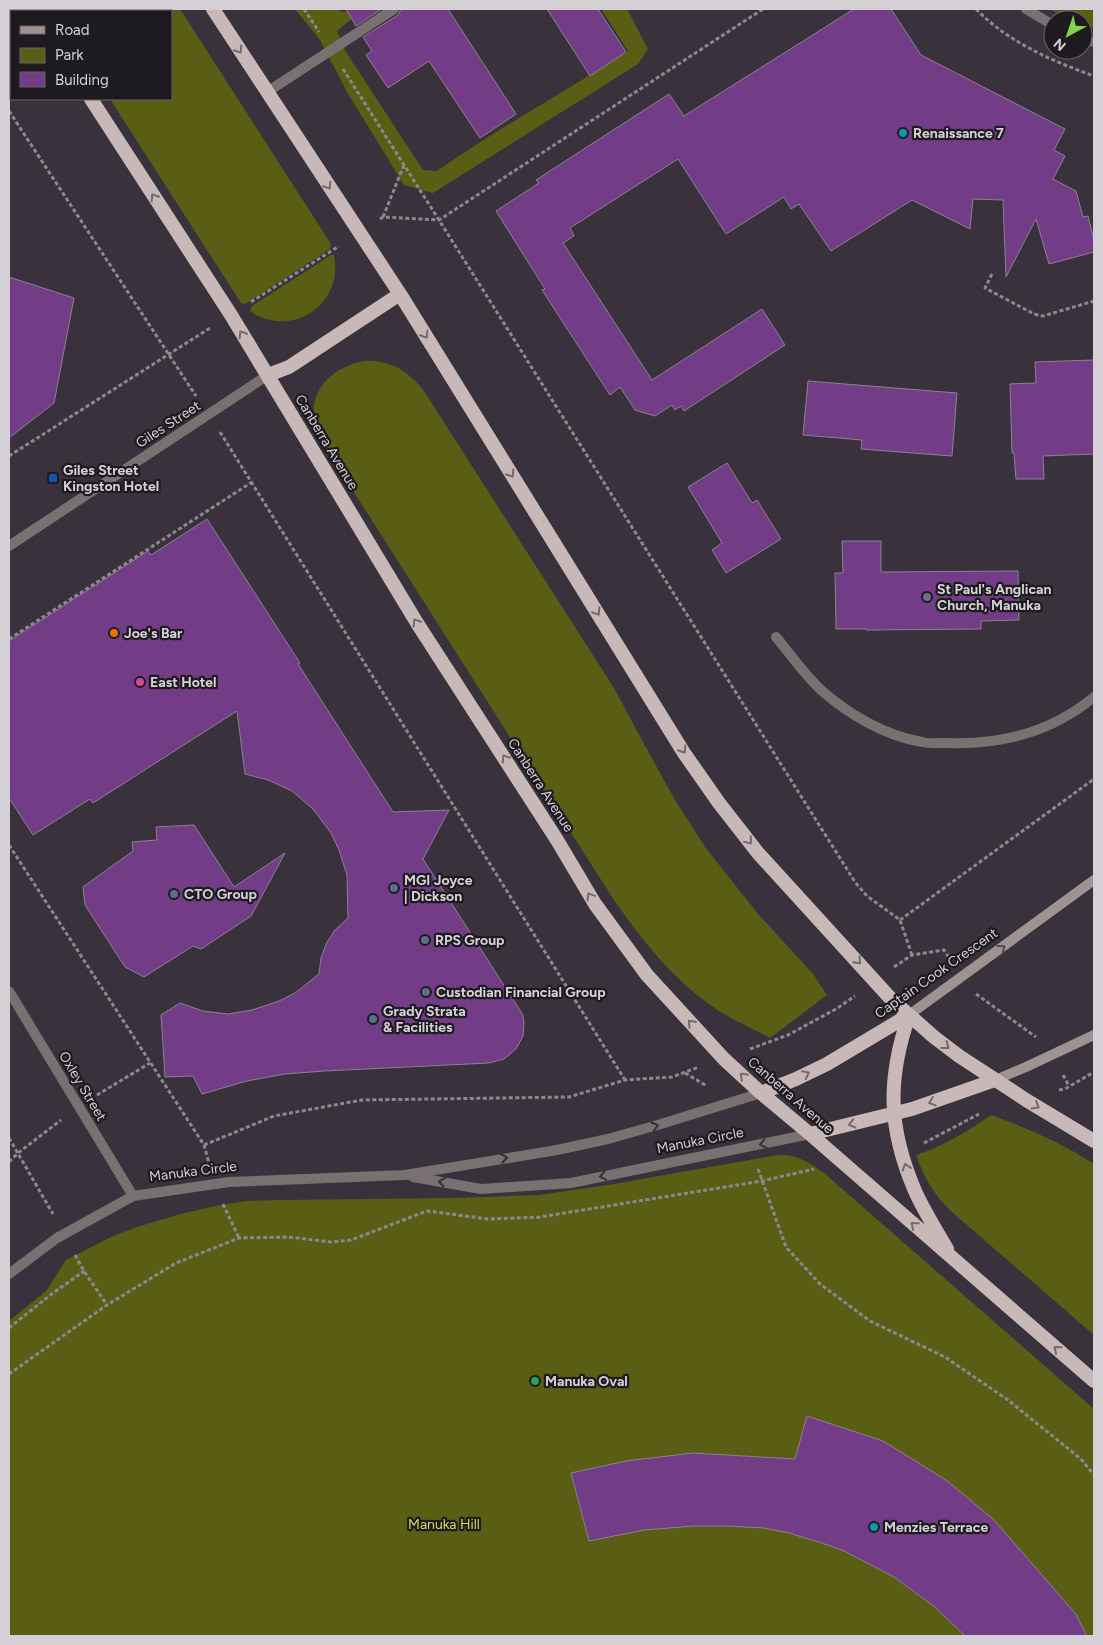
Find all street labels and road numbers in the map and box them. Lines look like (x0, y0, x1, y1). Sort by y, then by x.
street label: Canberra Avenue (291, 391, 362, 493)
street label: Giles Street (133, 397, 204, 452)
street label: Canberra Avenue (504, 735, 577, 836)
street label: Captain Cook Crescent (871, 924, 1001, 1022)
street label: Oxley Street (55, 1048, 110, 1124)
street label: Canberra Avenue (744, 1053, 837, 1138)
street label: Manuka Circle (655, 1124, 745, 1157)
street label: Manuka Circle (148, 1158, 238, 1185)

